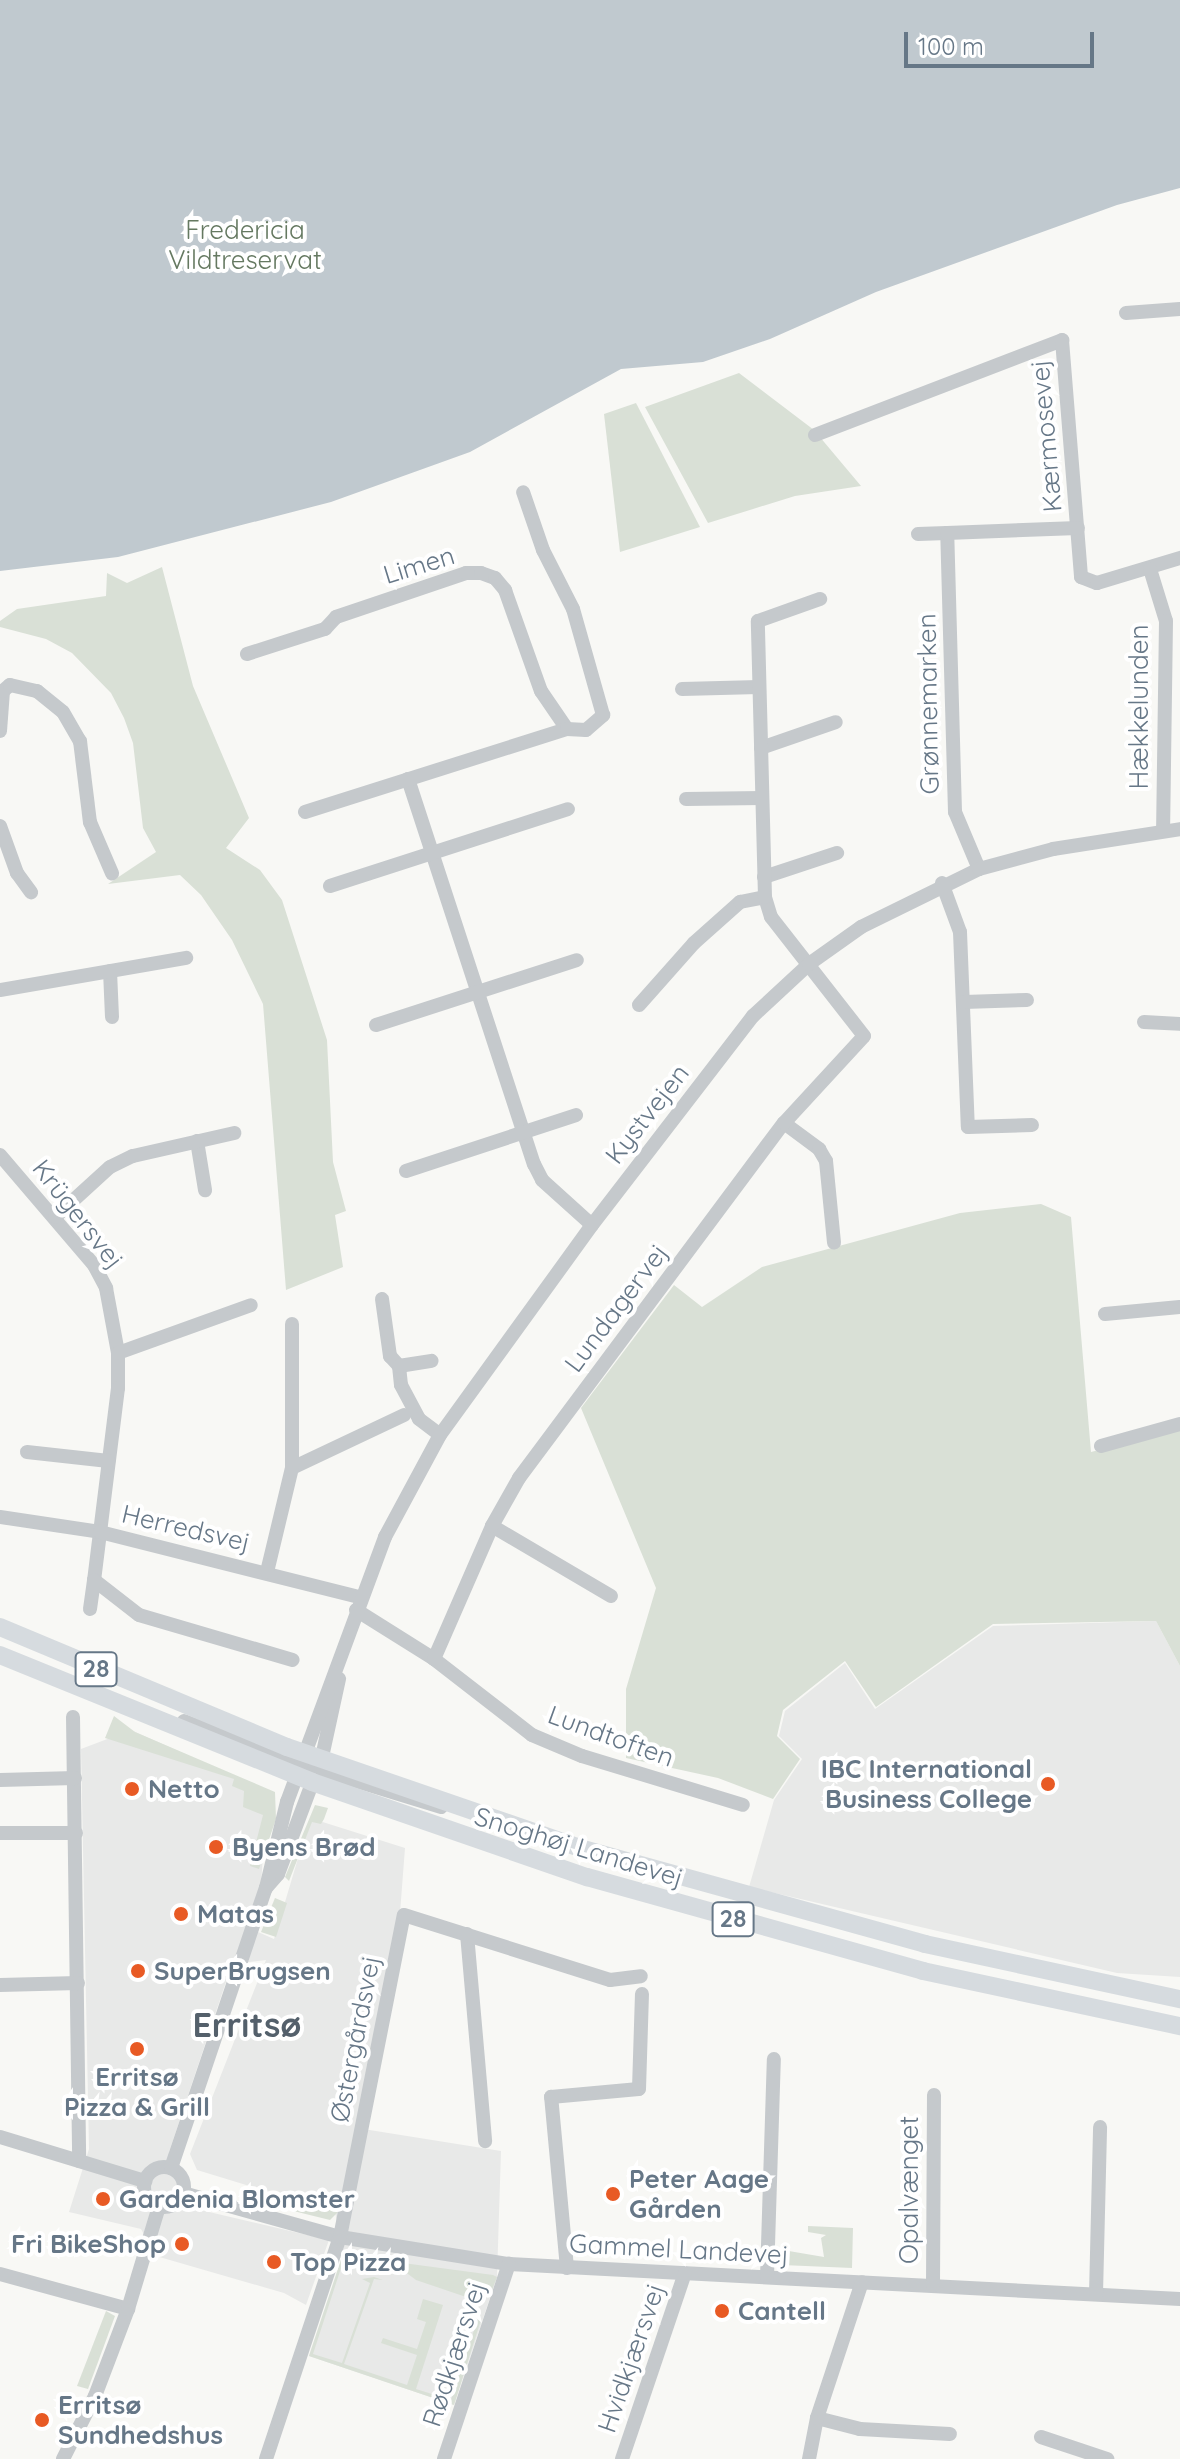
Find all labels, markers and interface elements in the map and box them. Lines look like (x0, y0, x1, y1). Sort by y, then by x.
scale bar (908, 16, 1098, 66)
text: 100 m (918, 31, 984, 61)
park label: Fredericia Vildtreservat (168, 214, 322, 276)
street label: Kærmosevej (1024, 359, 1068, 513)
street label: Limen (380, 539, 458, 591)
street label: Grønnemarken (911, 613, 945, 795)
street label: Hækkelunden (1123, 624, 1155, 790)
street label: Kystvejen (599, 1058, 695, 1170)
street label: Krügersvej (26, 1153, 130, 1275)
street label: Lundagervej (558, 1238, 674, 1378)
street label: Herredsvej (119, 1498, 253, 1558)
road number: 28 (74, 1649, 118, 1689)
street label: Lundtoften (544, 1699, 678, 1773)
place label: IBC International Business College (821, 1753, 1032, 1814)
place label: Netto (148, 1773, 220, 1805)
marker: IBC International Business College (1039, 1775, 1057, 1793)
marker: Netto (123, 1780, 141, 1798)
street label: Snoghøj Landevej (471, 1800, 687, 1894)
place label: Byens Brød (232, 1831, 376, 1863)
marker: Byens Brød (207, 1838, 225, 1856)
place label: Matas (197, 1898, 274, 1930)
road number: 28 (711, 1899, 755, 1939)
marker: Matas (172, 1905, 190, 1923)
street label: Østergårdsvej (324, 1953, 386, 2125)
place label: SuperBrugsen (154, 1955, 331, 1987)
marker: SuperBrugsen (129, 1962, 147, 1980)
district label: Erritsø (192, 2005, 302, 2045)
marker: Erritsø Pizza & Grill (128, 2040, 146, 2058)
place label: Erritsø Pizza & Grill (64, 2061, 210, 2122)
street label: Opalvænget (893, 2116, 925, 2264)
place label: Peter Aage Gården (629, 2163, 769, 2224)
place label: Gardenia Blomster (119, 2183, 355, 2215)
marker: Peter Aage Gården (604, 2185, 622, 2203)
marker: Gardenia Blomster (94, 2190, 112, 2208)
place label: Fri BikeShop (11, 2228, 166, 2260)
street label: Gammel Landevej (569, 2228, 789, 2270)
marker: Fri BikeShop (173, 2235, 191, 2253)
place label: Top Pizza (290, 2246, 406, 2278)
marker: Top Pizza (265, 2253, 283, 2271)
street label: Rødkjærsvej (416, 2278, 492, 2430)
street label: Hvidkjærsvej (591, 2279, 671, 2437)
place label: Cantell (738, 2295, 826, 2327)
marker: Cantell (713, 2302, 731, 2320)
place label: Erritsø Sundhedshus (58, 2389, 223, 2450)
marker: Erritsø Sundhedshus (33, 2411, 51, 2429)

